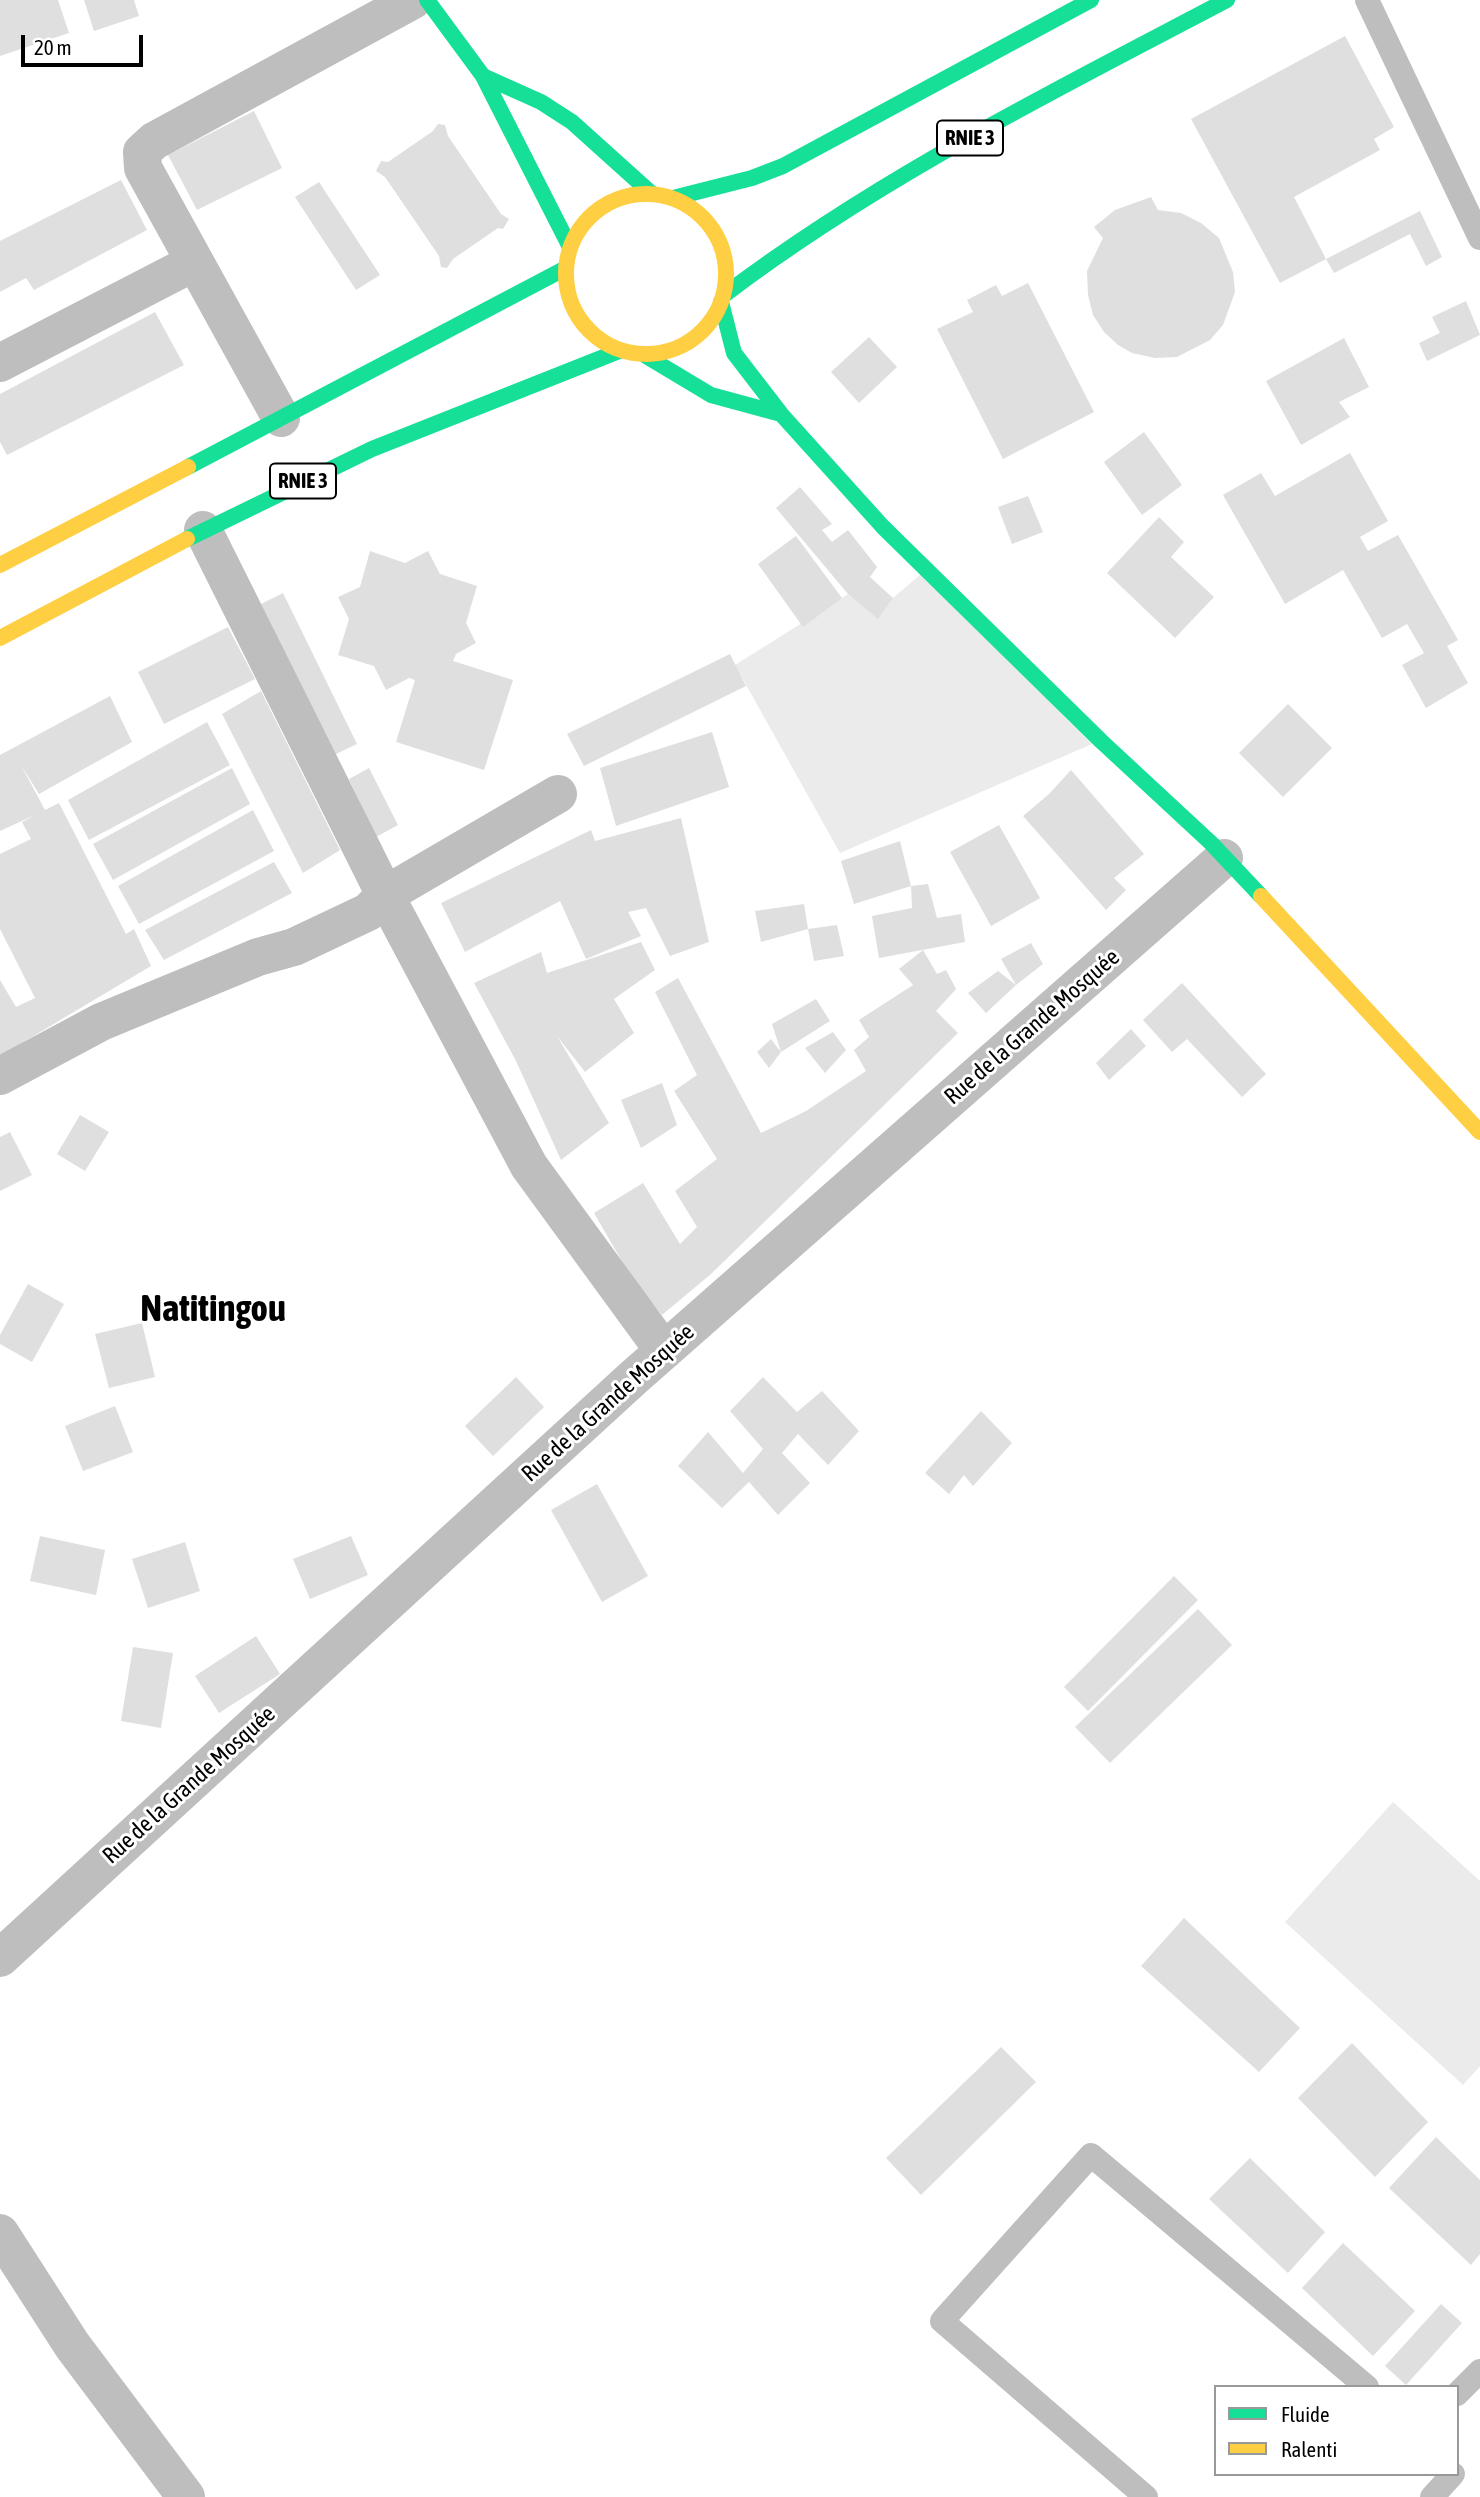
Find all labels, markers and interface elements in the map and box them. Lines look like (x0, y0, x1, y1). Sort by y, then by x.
scale bar (24, 21, 147, 65)
text: 20 m (34, 35, 72, 59)
road number: RNIE 3 (937, 120, 1003, 156)
road number: RNIE 3 (270, 463, 336, 498)
street label: Rue de la Grande Mosquée (939, 944, 1125, 1110)
district label: Natitingou (140, 1287, 286, 1331)
street label: Rue de la Grande Mosquée (516, 1318, 700, 1488)
street label: Rue de la Grande Mosquée (97, 1700, 281, 1870)
legend (1214, 2385, 1459, 2476)
text: Fluide (1281, 2402, 1330, 2426)
text: Ralenti (1281, 2437, 1337, 2461)

